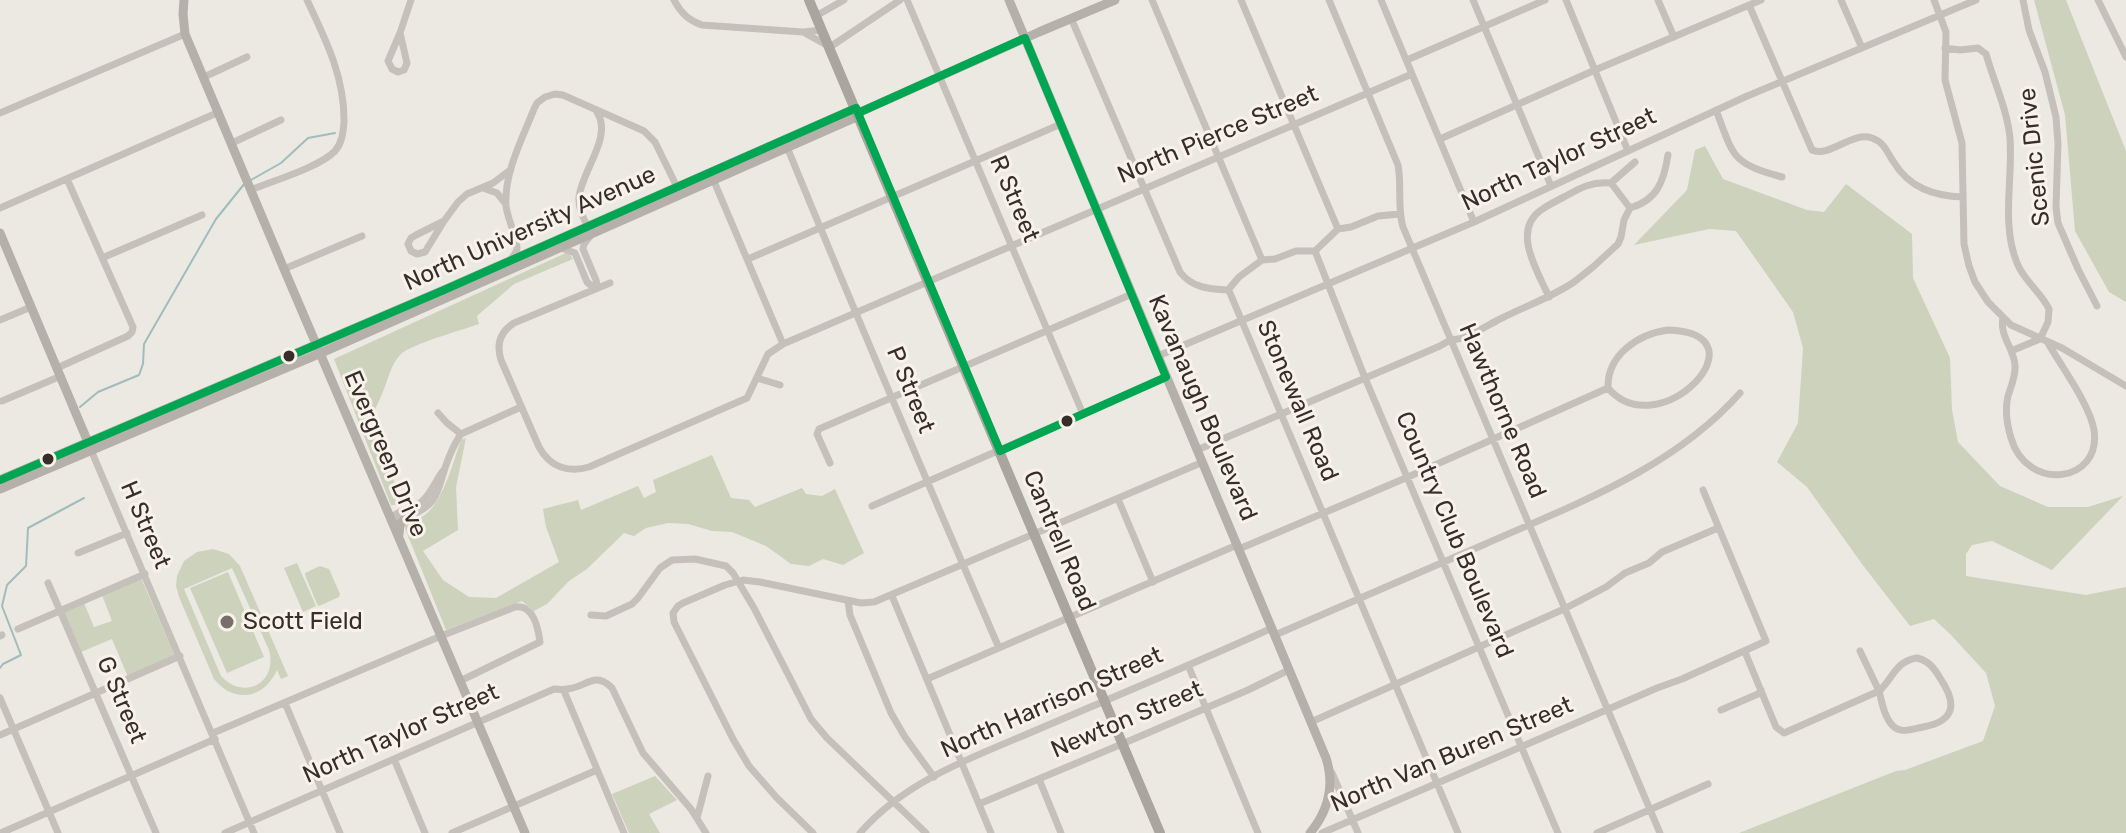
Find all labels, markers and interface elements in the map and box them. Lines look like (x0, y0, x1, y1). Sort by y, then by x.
street label: North Pierce Street (1113, 80, 1323, 190)
street label: Scenic Drive (2013, 86, 2057, 228)
street label: North Taylor Street (1457, 102, 1661, 218)
street label: R Street (983, 151, 1045, 247)
street label: North University Avenue (400, 160, 660, 298)
street label: Kavanaugh Boulevard (1141, 291, 1263, 525)
street label: Stonewall Road (1250, 316, 1344, 486)
street label: Hawthorne Road (1452, 319, 1552, 503)
street label: P Street (880, 343, 940, 437)
unlabelled marker (281, 348, 297, 364)
street label: Evergreen Drive (337, 367, 433, 541)
street label: Country Club Boulevard (1389, 407, 1519, 663)
unlabelled marker (1059, 413, 1075, 429)
unlabelled marker (40, 451, 56, 467)
street label: Cantrell Road (1016, 466, 1102, 616)
street label: H Street (114, 477, 176, 573)
place label: Scott Field (243, 608, 363, 636)
marker: Scott Field (218, 613, 236, 631)
street label: North Harrison Street (937, 641, 1167, 765)
street label: G Street (90, 652, 152, 748)
street label: Newton Street (1047, 675, 1207, 765)
street label: North Taylor Street (299, 678, 503, 790)
street label: North Van Buren Street (1327, 691, 1577, 819)

